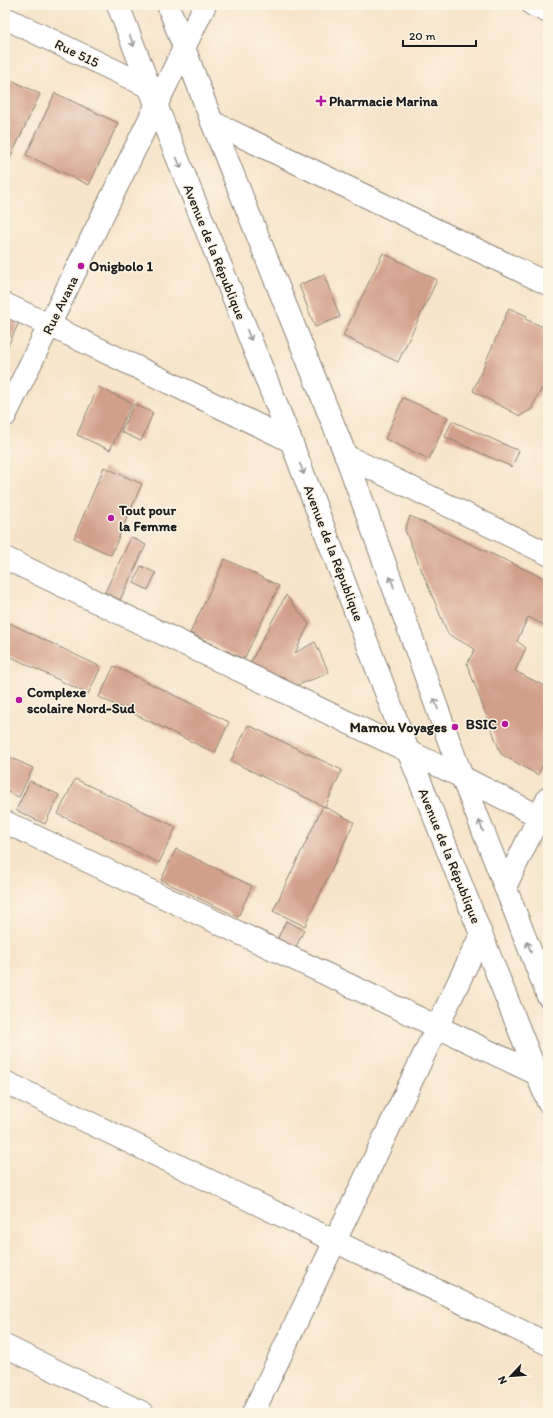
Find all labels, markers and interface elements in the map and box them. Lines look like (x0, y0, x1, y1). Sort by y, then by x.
scale bar (403, 22, 476, 48)
text: 20 m (409, 29, 436, 43)
street label: Rue 515 (52, 35, 102, 71)
one-way arrow (128, 35, 136, 47)
place label: Pharmacie Marina (329, 93, 438, 110)
marker: Pharmacie Marina (316, 96, 326, 106)
one-way arrow (176, 156, 184, 168)
street label: Avenue de la République (180, 182, 250, 323)
place label: Onigbolo 1 (89, 258, 153, 275)
marker: Onigbolo 1 (76, 261, 86, 271)
street label: Rue Avana (39, 272, 82, 337)
one-way arrow (245, 329, 253, 341)
one-way arrow (298, 463, 306, 475)
street label: Avenue de la République (300, 483, 367, 624)
place label: Tout pour la Femme (118, 502, 177, 535)
marker: Tout pour la Femme (106, 513, 116, 523)
one-way arrow (387, 576, 395, 588)
place label: Complexe scolaire Nord-Sud (27, 684, 135, 717)
marker: Complexe scolaire Nord-Sud (14, 695, 24, 705)
one-way arrow (431, 699, 439, 711)
place label: BSIC (466, 716, 497, 733)
place label: Mamou Voyages (350, 719, 447, 736)
marker: BSIC (500, 719, 510, 729)
marker: Mamou Voyages (450, 722, 460, 732)
street label: Avenue de la République (415, 786, 485, 927)
one-way arrow (477, 820, 484, 832)
one-way arrow (524, 941, 532, 953)
north arrow (491, 1356, 531, 1396)
text: N (495, 1374, 510, 1386)

